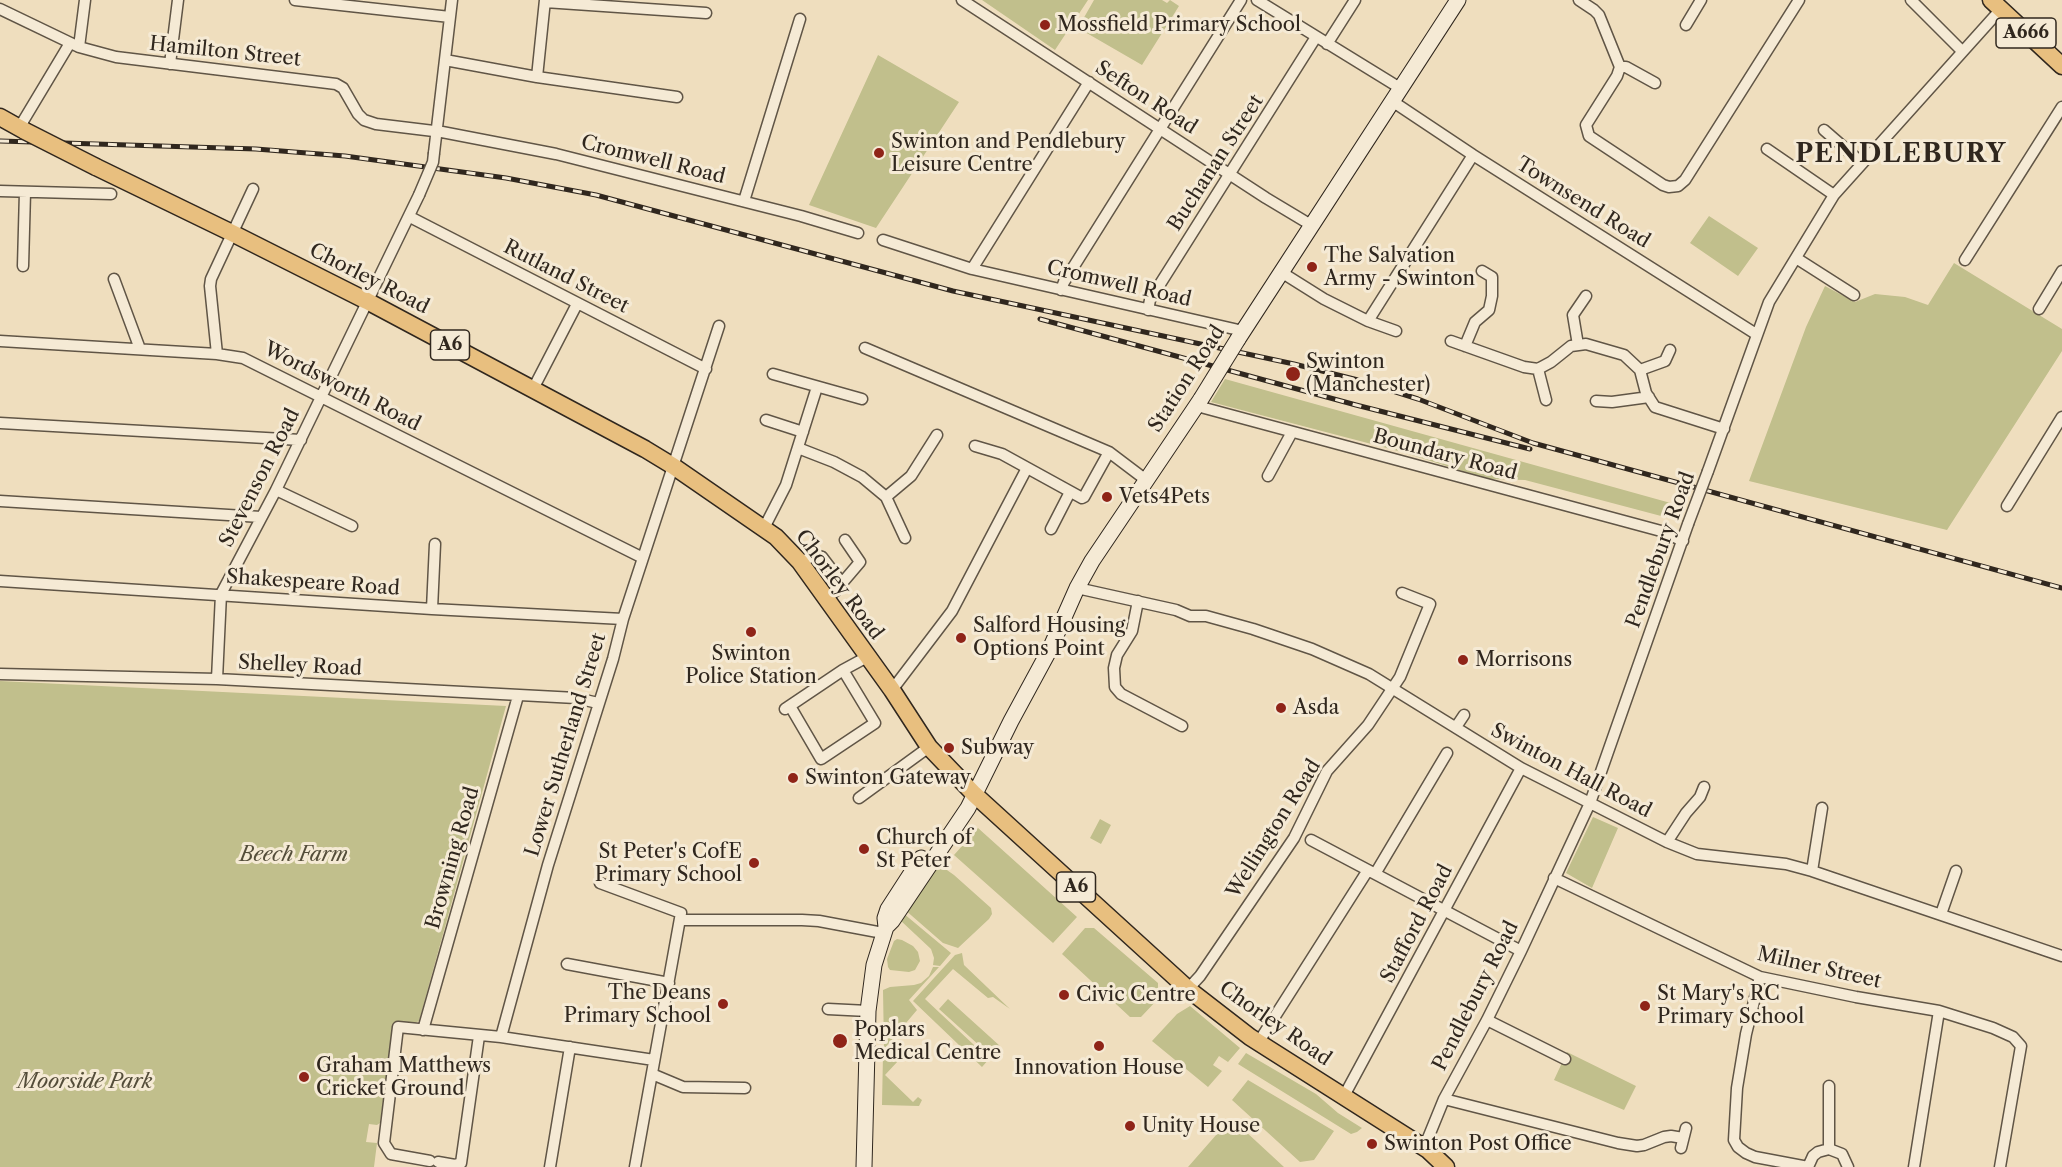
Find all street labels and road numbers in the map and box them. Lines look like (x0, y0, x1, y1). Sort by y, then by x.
road number: A666 (1996, 18, 2056, 48)
street label: Hamilton Street (148, 32, 302, 72)
street label: Sefton Road (1091, 56, 1201, 140)
street label: Buchanan Street (1163, 90, 1269, 236)
street label: Cromwell Road (578, 130, 728, 190)
street label: Townsend Road (1512, 152, 1654, 254)
street label: Rutland Street (499, 235, 633, 319)
street label: Chorley Road (305, 239, 433, 319)
street label: Cromwell Road (1044, 256, 1194, 312)
street label: Station Road (1144, 321, 1230, 437)
road number: A6 (430, 330, 470, 360)
street label: Wordsworth Road (260, 337, 424, 437)
street label: Stevenson Road (215, 405, 305, 551)
street label: Boundary Road (1370, 424, 1520, 486)
street label: Pendlebury Road (1622, 469, 1700, 631)
street label: Chorley Road (790, 525, 888, 645)
street label: Shakespeare Road (225, 565, 401, 601)
street label: Lower Sutherland Street (521, 630, 611, 860)
street label: Shelley Road (237, 651, 363, 681)
street label: Swinton Hall Road (1487, 719, 1655, 823)
street label: Wellington Road (1222, 755, 1326, 903)
street label: Browning Road (421, 784, 485, 932)
street label: Stafford Road (1376, 861, 1458, 987)
road number: A6 (1056, 872, 1096, 902)
street label: Pendlebury Road (1428, 917, 1524, 1075)
street label: Milner Street (1755, 942, 1883, 994)
street label: Chorley Road (1214, 977, 1336, 1071)

